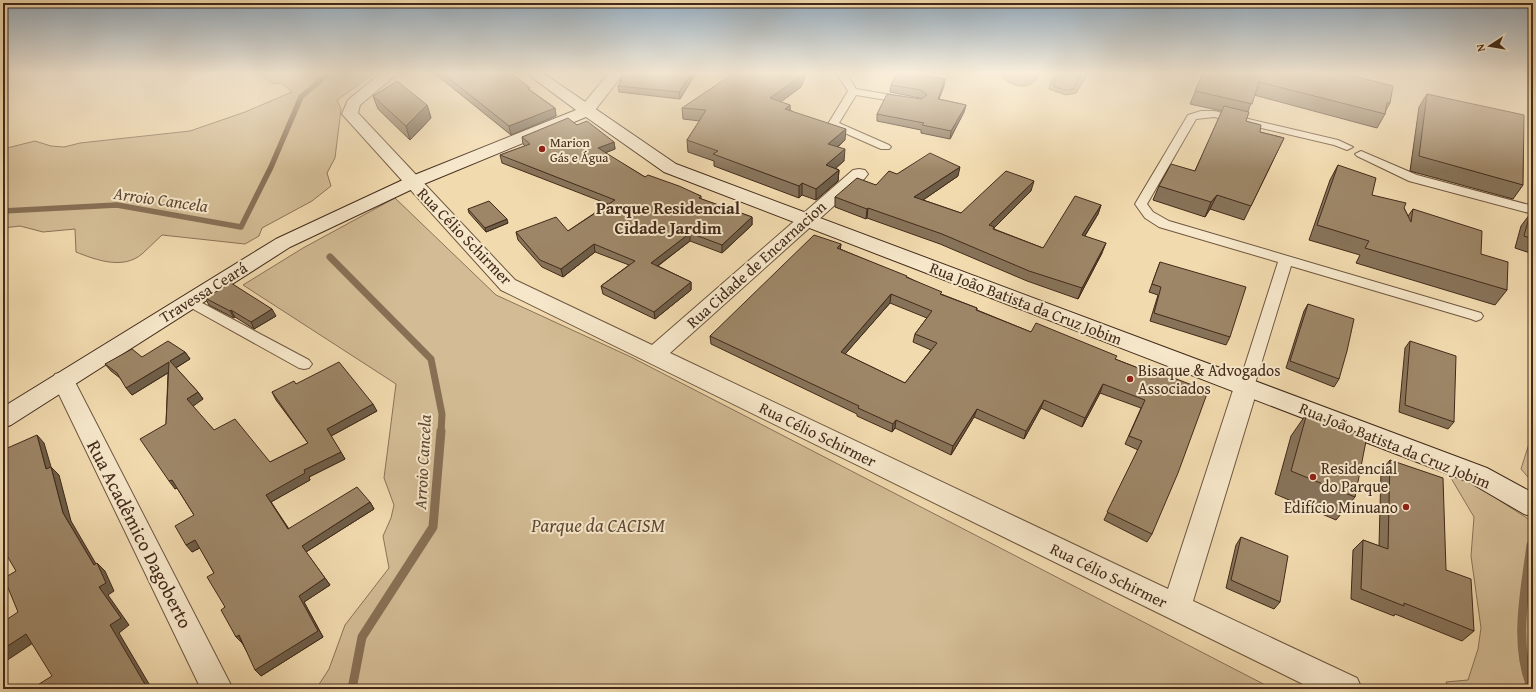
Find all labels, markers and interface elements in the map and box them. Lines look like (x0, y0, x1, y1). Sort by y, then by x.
north arrow (1470, 26, 1510, 66)
text: N (1471, 42, 1489, 53)
place label: Marion Gás e Água (550, 133, 609, 167)
marker: Marion Gás e Água (537, 144, 547, 154)
water label: Arroio Cancela (111, 180, 210, 218)
street label: Rua Célio Schirmer (412, 182, 518, 291)
district label: Parque Residencial Cidade Jardim (596, 195, 740, 240)
street label: Rua Cidade de Encarnacion (681, 195, 831, 333)
street label: Travessa Ceará (154, 255, 252, 329)
street label: Rua João Batista da Cruz Jobim (926, 255, 1126, 351)
place label: Bisaque & Advogados Associados (1138, 358, 1281, 400)
marker: Bisaque & Advogados Associados (1125, 374, 1135, 384)
street label: Rua Célio Schirmer (755, 395, 881, 473)
street label: Rua João Batista da Cruz Jobim (1296, 396, 1494, 494)
water label: Arroio Cancela (407, 414, 437, 511)
street label: Rua Acadêmico Dagoberto (80, 435, 200, 633)
place label: Residencial do Parque (1321, 456, 1398, 498)
marker: Residencial do Parque (1308, 472, 1318, 482)
place label: Edifício Minuano (1284, 495, 1398, 519)
marker: Edifício Minuano (1401, 502, 1411, 512)
park label: Parque da CACISM (530, 511, 665, 539)
street label: Rua Célio Schirmer (1046, 536, 1172, 614)

